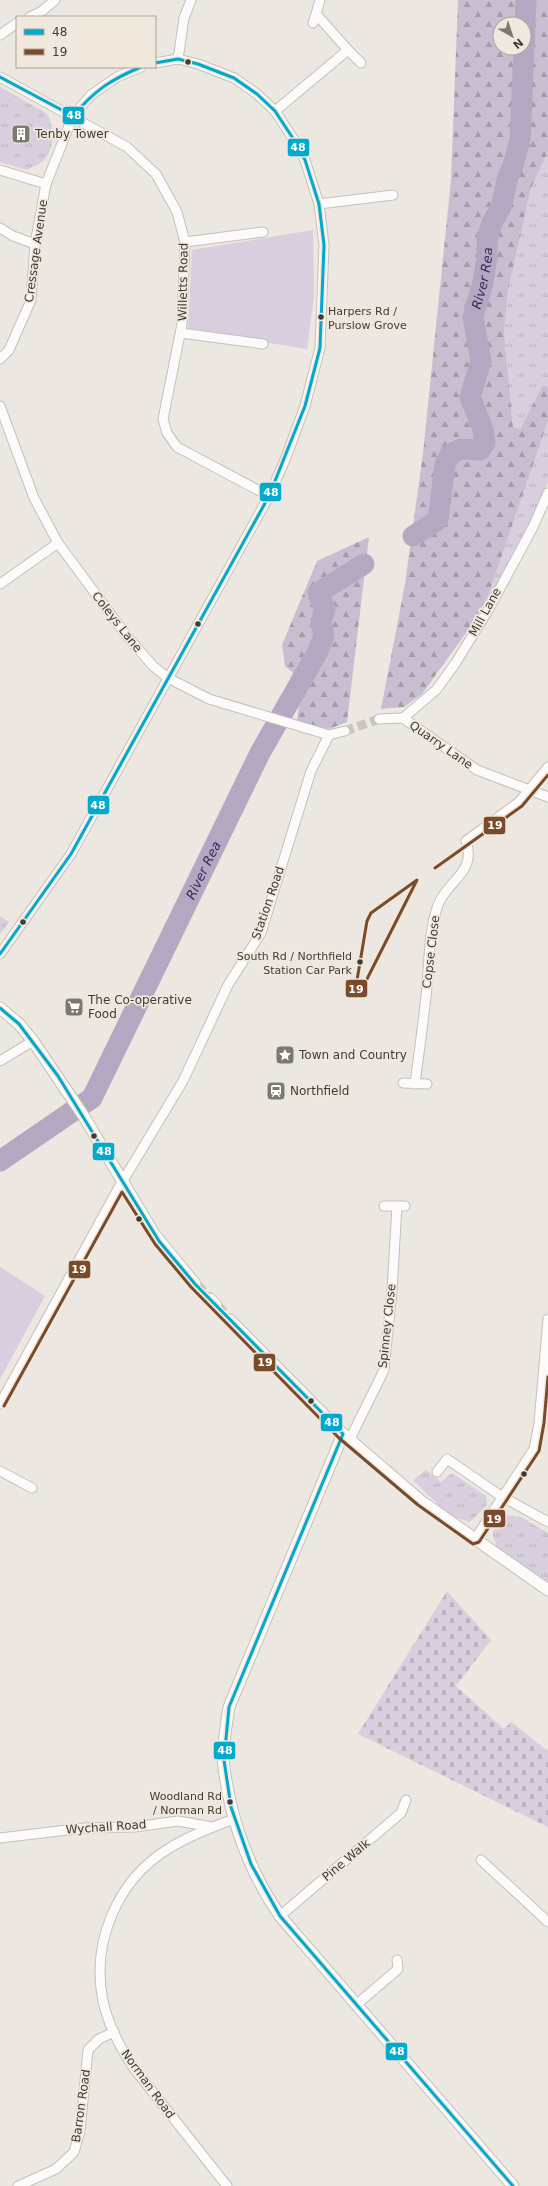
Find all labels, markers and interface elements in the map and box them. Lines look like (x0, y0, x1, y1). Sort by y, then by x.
legend (16, 16, 156, 68)
north arrow (492, 16, 532, 56)
text: 48 (52, 25, 67, 39)
text: N (510, 35, 526, 51)
text: 19 (52, 45, 67, 59)
unlabelled marker (183, 57, 193, 67)
line badge: 48 (62, 106, 85, 125)
text: 48 (66, 109, 82, 122)
building icon: Tenby Tower (10, 123, 32, 145)
place label: Tenby Tower (34, 127, 109, 141)
line badge: 48 (287, 138, 310, 157)
text: 48 (290, 141, 306, 154)
street label: Cressage Avenue (22, 199, 50, 303)
street label: Willetts Road (175, 243, 191, 321)
water label: River Rea (469, 247, 495, 311)
place label: Harpers Rd / Purslow Grove (328, 305, 407, 332)
marker: Harpers Rd / Purslow Grove (316, 312, 326, 322)
line badge: 48 (259, 482, 282, 502)
text: 48 (263, 486, 279, 499)
street label: Mill Lane (466, 585, 504, 639)
street label: Coleys Lane (89, 589, 145, 655)
unlabelled marker (193, 619, 203, 629)
street label: Quarry Lane (407, 718, 475, 772)
line badge: 48 (87, 795, 110, 815)
text: 48 (90, 799, 106, 812)
line badge: 19 (483, 816, 506, 835)
text: 19 (487, 819, 503, 832)
water label: River Rea (183, 839, 224, 902)
street label: Station Road (249, 865, 287, 941)
street label: Copse Close (420, 915, 442, 989)
unlabelled marker (18, 917, 28, 927)
place label: South Rd / Northfield Station Car Park (237, 950, 353, 977)
marker: South Rd / Northfield Station Car Park (355, 957, 365, 967)
line badge: 19 (345, 979, 368, 998)
text: 19 (348, 983, 364, 996)
place label: The Co-operative Food (87, 993, 192, 1021)
supermarket icon: The Co-operative Food (63, 996, 85, 1018)
place icon: Town and Country (274, 1044, 296, 1066)
place label: Town and Country (298, 1048, 407, 1062)
station icon: Northfield (265, 1080, 287, 1102)
place label: Northfield (290, 1084, 349, 1098)
unlabelled marker (89, 1131, 99, 1141)
line badge: 48 (92, 1142, 115, 1161)
text: 48 (96, 1145, 112, 1158)
unlabelled marker (134, 1214, 144, 1224)
line badge: 19 (68, 1260, 91, 1279)
text: 19 (71, 1263, 87, 1276)
street label: Spinney Close (376, 1283, 398, 1369)
line badge: 19 (253, 1353, 276, 1372)
text: 19 (257, 1356, 273, 1369)
unlabelled marker (306, 1396, 316, 1406)
line badge: 48 (320, 1413, 343, 1432)
text: 48 (324, 1416, 340, 1429)
unlabelled marker (519, 1469, 529, 1479)
line badge: 19 (483, 1509, 506, 1528)
text: 19 (486, 1513, 502, 1526)
line badge: 48 (213, 1741, 236, 1760)
text: 48 (217, 1744, 233, 1757)
place label: Woodland Rd / Norman Rd (149, 1790, 222, 1817)
marker: Woodland Rd / Norman Rd (225, 1797, 235, 1807)
street label: Wychall Road (65, 1817, 147, 1837)
street label: Pine Walk (319, 1836, 373, 1884)
line badge: 48 (385, 2042, 408, 2061)
text: 48 (389, 2045, 405, 2058)
street label: Norman Road (118, 2047, 178, 2121)
street label: Barron Road (69, 2068, 93, 2144)

